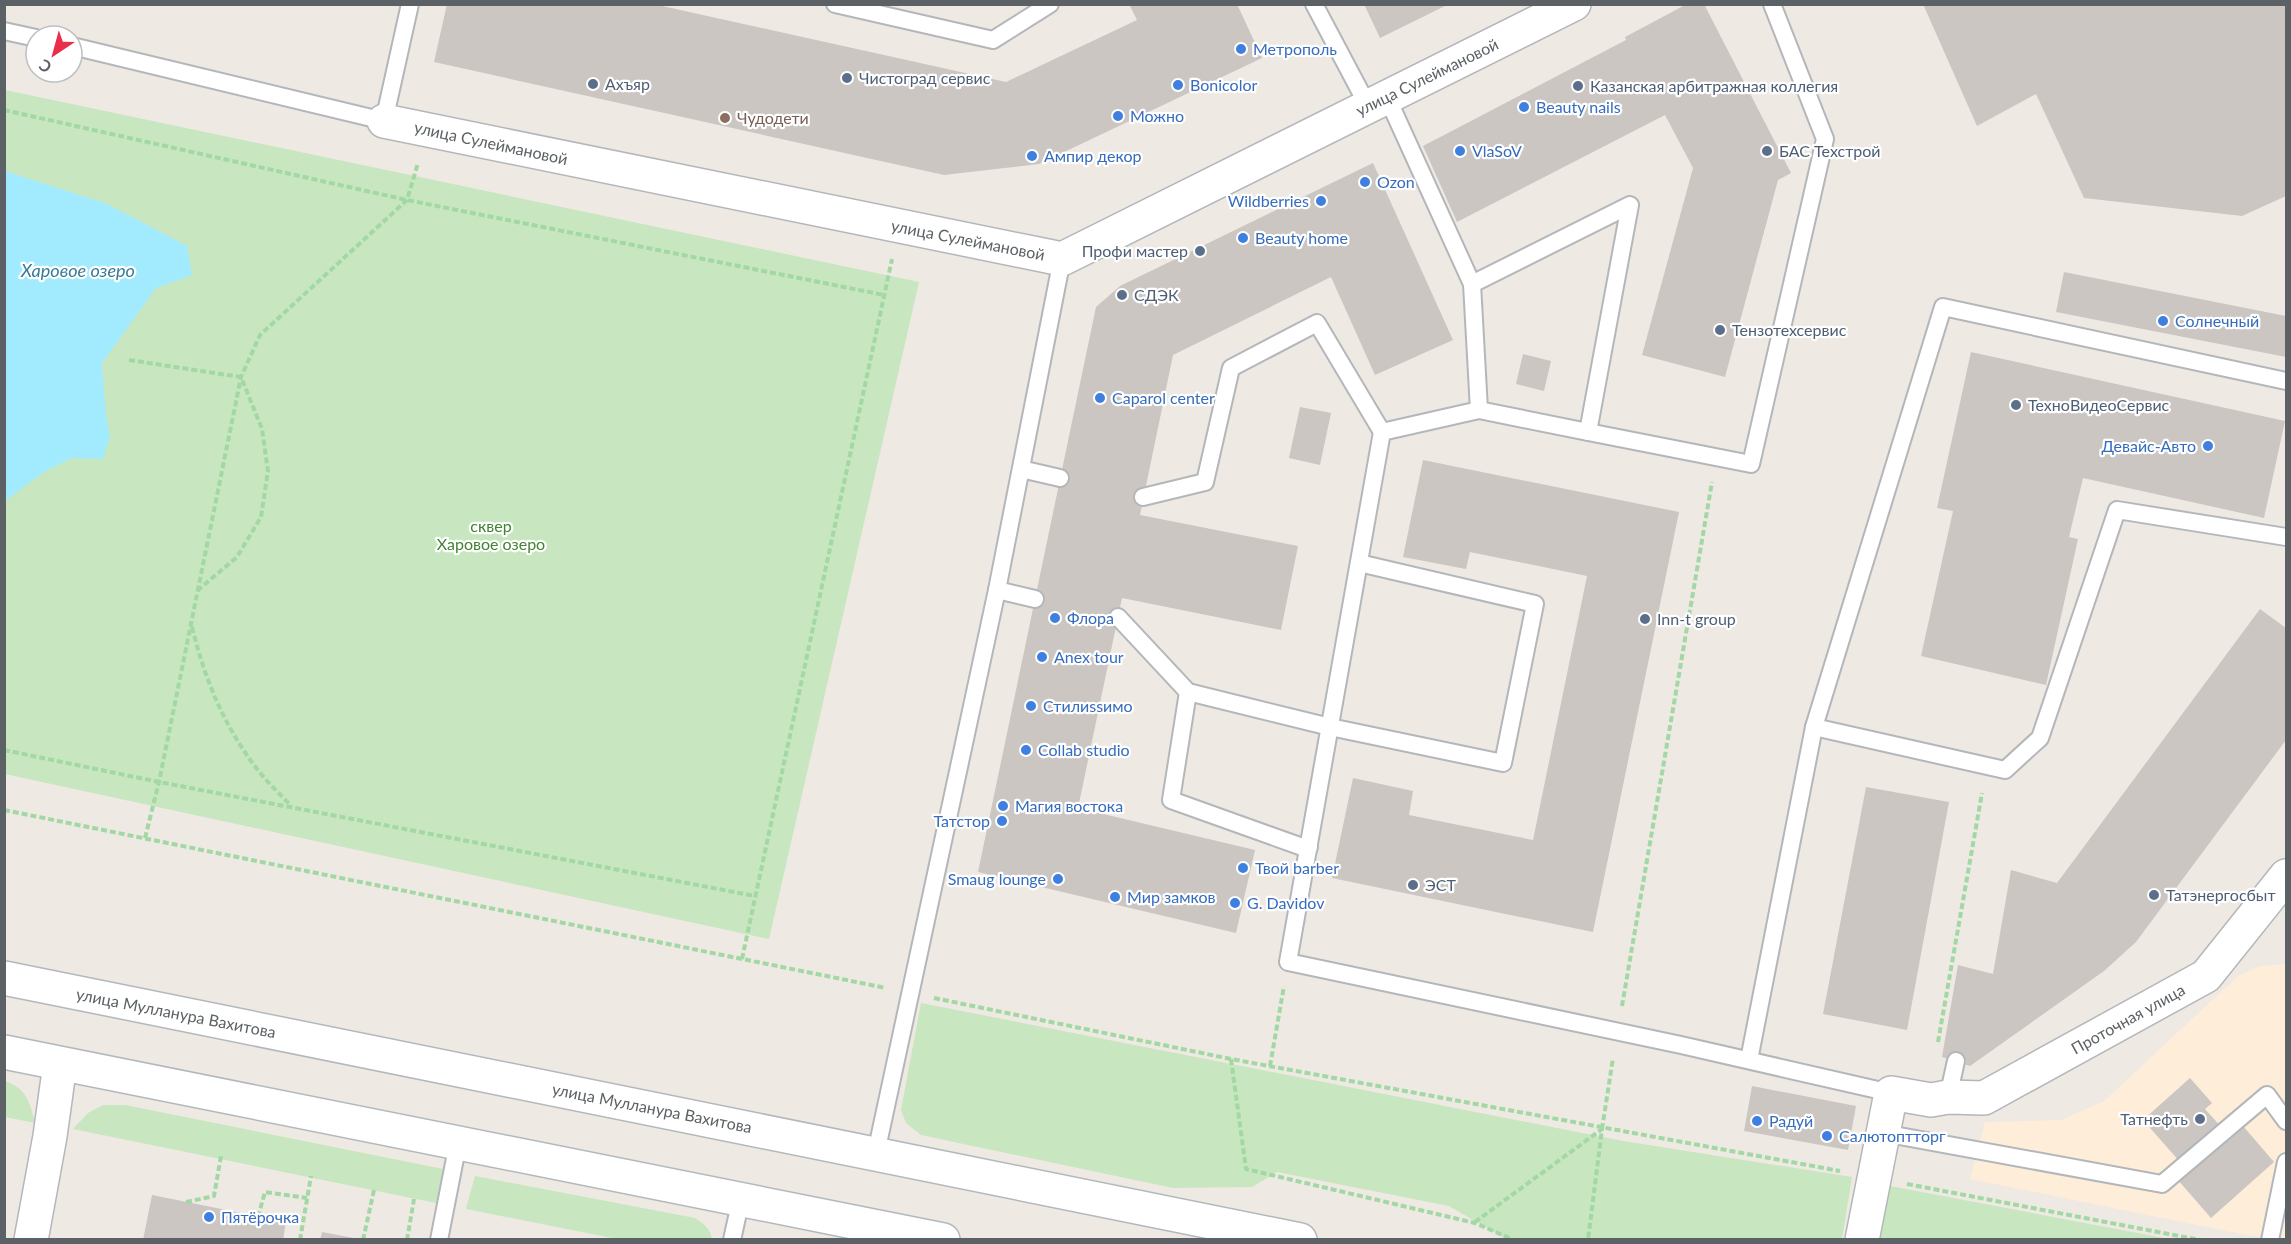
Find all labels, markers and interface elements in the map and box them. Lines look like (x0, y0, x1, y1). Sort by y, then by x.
north arrow (24, 24, 84, 84)
street label: улица Сулеймановой (1352, 34, 1501, 119)
place label: Метрополь (1253, 39, 1337, 58)
marker: Метрополь (1234, 42, 1248, 56)
text: С (35, 56, 55, 77)
place label: Чистоград сервис (859, 68, 991, 87)
marker: Чистоград сервис (840, 71, 854, 85)
place label: Ахъяр (605, 74, 650, 93)
place label: Bonicolor (1190, 75, 1257, 94)
place label: Казанская арбитражная коллегия (1590, 76, 1838, 95)
marker: Ахъяр (586, 77, 600, 91)
marker: Bonicolor (1171, 78, 1185, 92)
marker: Казанская арбитражная коллегия (1571, 79, 1585, 93)
place label: Beauty nails (1536, 97, 1621, 116)
marker: Beauty nails (1517, 100, 1531, 114)
place label: Можно (1130, 106, 1184, 125)
place label: Чудодети (737, 108, 809, 127)
marker: Можно (1111, 109, 1125, 123)
marker: Чудодети (718, 111, 732, 125)
street label: улица Сулеймановой (413, 117, 570, 168)
place label: VlaSoV (1472, 141, 1522, 160)
place label: БАС Техстрой (1779, 141, 1880, 160)
marker: VlaSoV (1453, 144, 1467, 158)
marker: БАС Техстрой (1760, 144, 1774, 158)
place label: Ампир декор (1044, 146, 1142, 165)
marker: Ампир декор (1025, 149, 1039, 163)
place label: Ozon (1377, 172, 1415, 191)
marker: Ozon (1358, 175, 1372, 189)
place label: Wildberries (1228, 191, 1309, 210)
marker: Wildberries (1314, 194, 1328, 208)
street label: улица Сулеймановой (890, 215, 1047, 264)
place label: Beauty home (1255, 228, 1348, 247)
marker: Beauty home (1236, 231, 1250, 245)
place label: Профи мастер (1082, 241, 1188, 260)
marker: Профи мастер (1193, 244, 1207, 258)
water label: Харовое озеро (20, 259, 135, 281)
place label: СДЭК (1134, 285, 1179, 304)
marker: СДЭК (1115, 288, 1129, 302)
place label: Солнечный (2175, 311, 2259, 330)
marker: Солнечный (2156, 314, 2170, 328)
place label: Тензотехсервис (1732, 320, 1847, 339)
marker: Тензотехсервис (1713, 323, 1727, 337)
place label: Caparol center (1112, 388, 1215, 407)
marker: Caparol center (1093, 391, 1107, 405)
place label: ТехноВидеоСервис (2028, 395, 2170, 414)
marker: ТехноВидеоСервис (2009, 398, 2023, 412)
place label: Девайс-Авто (2101, 436, 2196, 455)
marker: Девайс-Авто (2201, 439, 2215, 453)
park label: сквер Харовое озеро (437, 516, 545, 553)
place label: Флора (1067, 608, 1114, 627)
place label: Inn-t group (1657, 609, 1736, 628)
marker: Флора (1048, 611, 1062, 625)
marker: Inn-t group (1638, 612, 1652, 626)
place label: Anex tour (1054, 647, 1124, 666)
marker: Anex tour (1035, 650, 1049, 664)
place label: Стилиssимо (1043, 696, 1133, 715)
marker: Стилиssимо (1024, 699, 1038, 713)
place label: Collab studio (1038, 740, 1130, 759)
marker: Collab studio (1019, 743, 1033, 757)
place label: Магия востока (1015, 796, 1123, 815)
marker: Магия востока (996, 799, 1010, 813)
place label: Татстор (933, 811, 990, 830)
marker: Татстор (995, 814, 1009, 828)
place label: Твой barber (1255, 858, 1339, 877)
marker: Твой barber (1236, 861, 1250, 875)
place label: Smaug lounge (948, 869, 1046, 888)
marker: Smaug lounge (1051, 872, 1065, 886)
place label: ЭСТ (1425, 875, 1456, 894)
marker: ЭСТ (1406, 878, 1420, 892)
place label: Татэнергосбыт (2166, 885, 2276, 904)
place label: Мир замков (1127, 887, 1215, 906)
marker: Татэнергосбыт (2147, 888, 2161, 902)
marker: Мир замков (1108, 890, 1122, 904)
place label: G. Davidov (1247, 893, 1325, 912)
marker: G. Davidov (1228, 896, 1242, 910)
street label: Проточная улица (2068, 979, 2188, 1058)
street label: улица Мулланура Вахитова (75, 984, 278, 1041)
street label: улица Мулланура Вахитова (551, 1079, 754, 1136)
place label: Татнефть (2120, 1109, 2188, 1128)
place label: Радуй (1769, 1111, 1813, 1130)
marker: Татнефть (2193, 1112, 2207, 1126)
marker: Радуй (1750, 1114, 1764, 1128)
place label: Салютоптторг (1839, 1126, 1946, 1145)
marker: Салютоптторг (1820, 1129, 1834, 1143)
place label: Пятёрочка (221, 1207, 299, 1226)
marker: Пятёрочка (202, 1210, 216, 1224)

